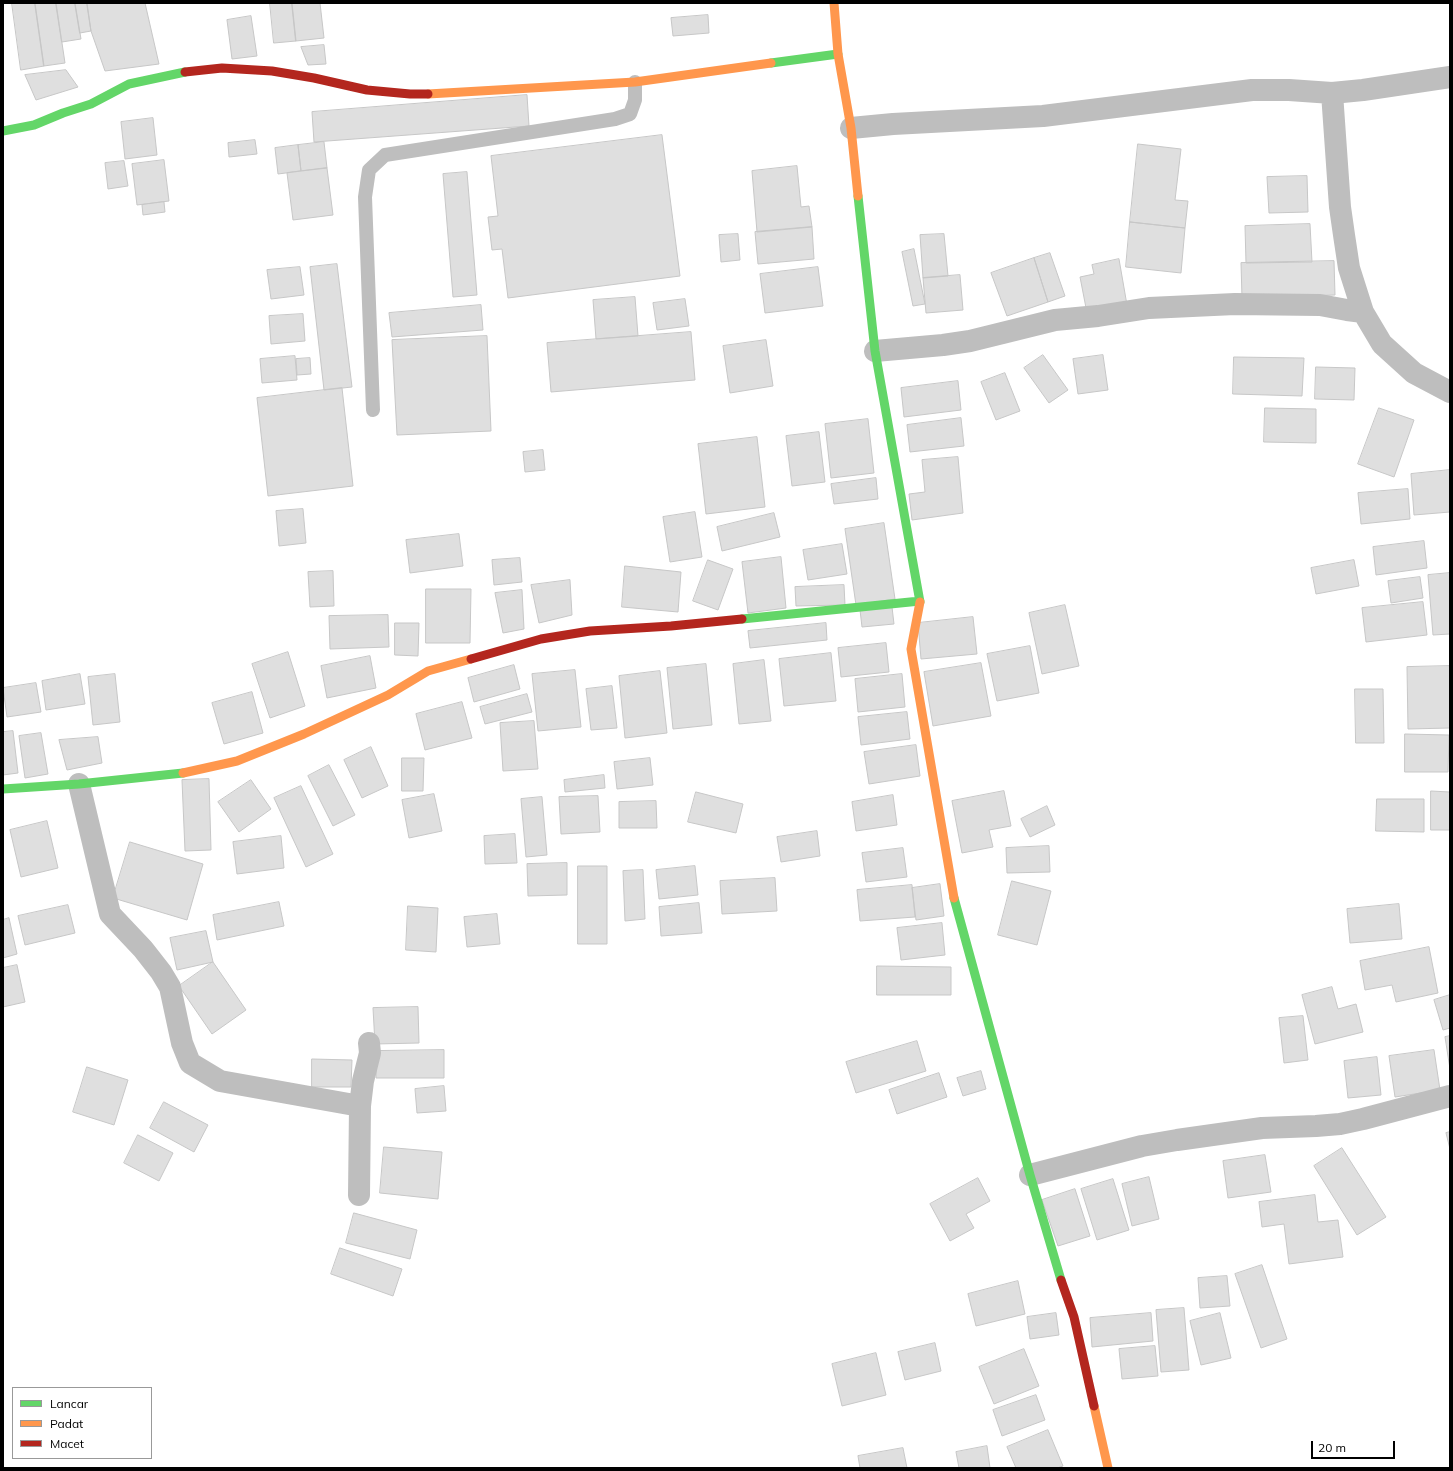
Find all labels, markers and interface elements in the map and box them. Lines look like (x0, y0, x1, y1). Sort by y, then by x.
legend (12, 1387, 152, 1459)
text: Lancar (50, 1396, 88, 1411)
text: Padat (50, 1416, 83, 1431)
scale bar (1313, 1433, 1397, 1459)
text: Macet (50, 1436, 84, 1451)
text: 20 m (1318, 1440, 1346, 1455)

